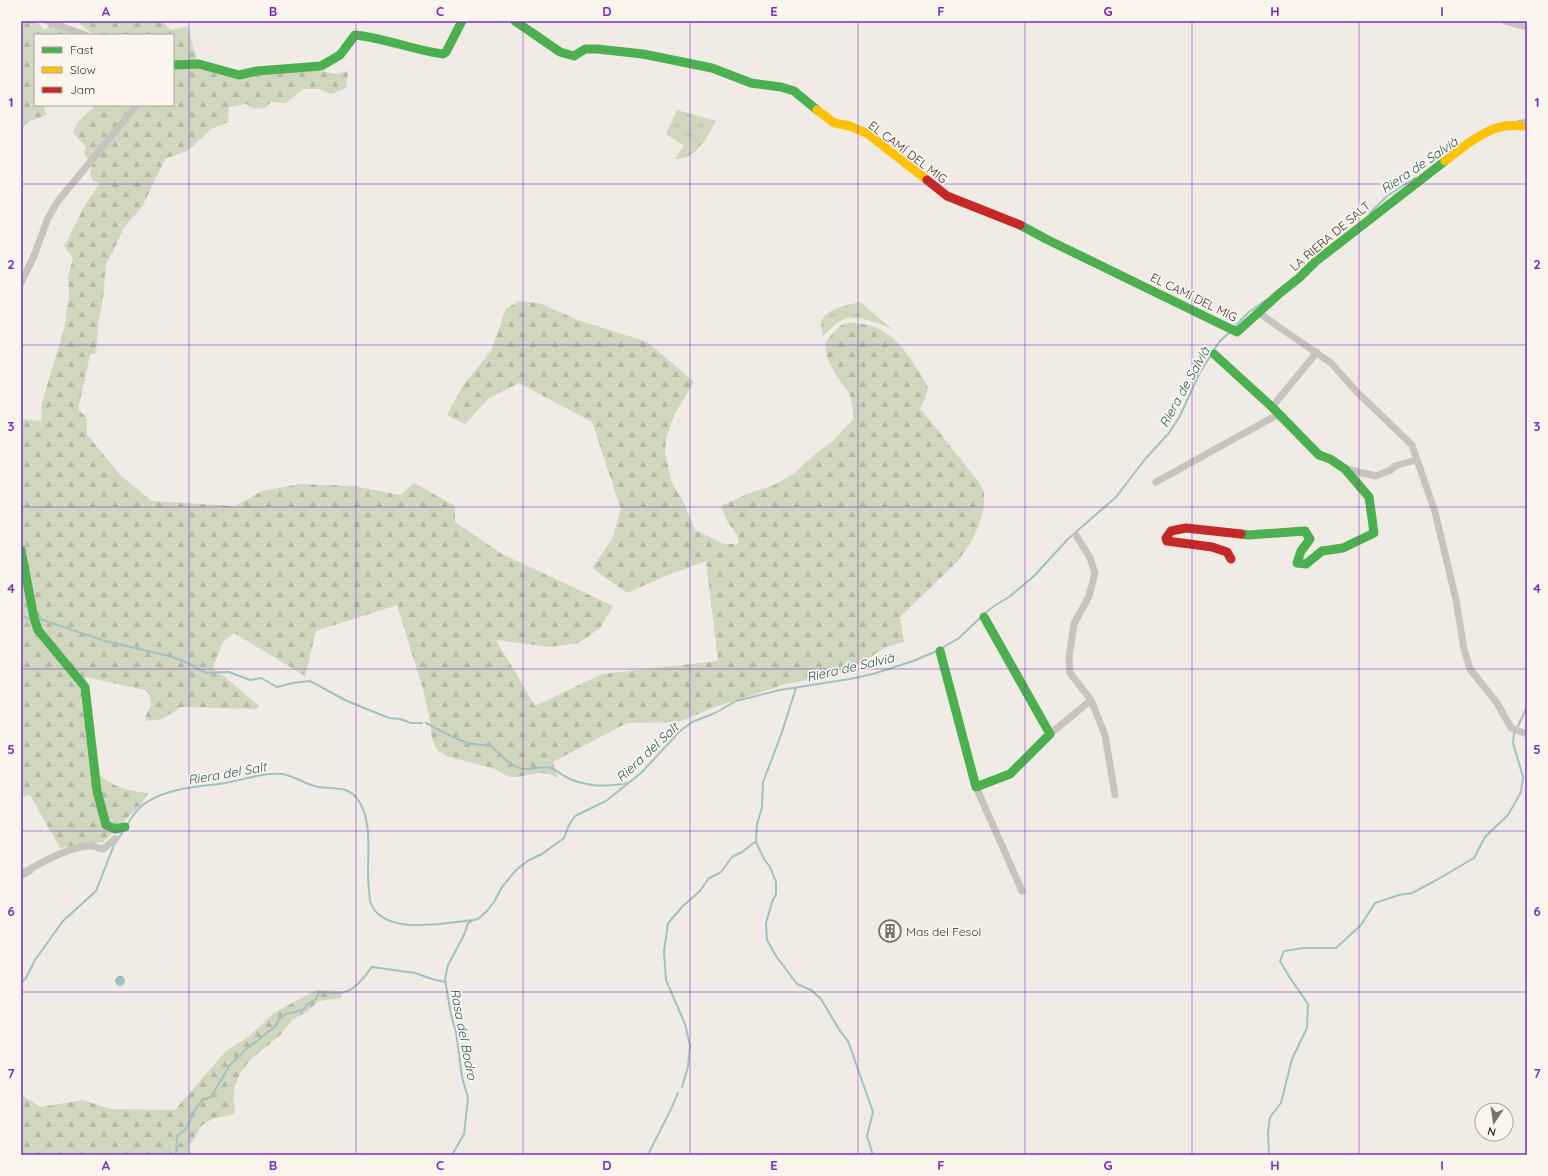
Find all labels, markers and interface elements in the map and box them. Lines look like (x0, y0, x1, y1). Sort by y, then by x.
text: A (102, 3, 111, 19)
text: B (269, 3, 277, 19)
text: C (436, 3, 444, 19)
text: D (602, 3, 612, 19)
text: E (770, 3, 778, 19)
text: F (937, 3, 945, 19)
text: G (1103, 3, 1113, 19)
text: H (1270, 3, 1280, 19)
text: I (1440, 3, 1444, 19)
legend (34, 34, 174, 106)
text: Fast (70, 42, 94, 57)
text: Slow (70, 62, 96, 77)
text: Jam (70, 82, 95, 97)
text: 1 (8, 94, 14, 110)
text: 1 (1534, 94, 1540, 110)
street label: EL CAMÍ DEL MIG (866, 118, 950, 186)
water label: Riera de Salvià (1378, 133, 1461, 197)
street label: LA RIERA DE SALT (1287, 198, 1373, 274)
text: 2 (7, 256, 15, 272)
text: 2 (1533, 256, 1541, 272)
street label: EL CAMÍ DEL MIG (1148, 270, 1240, 324)
water label: Riera de Salvià (1155, 343, 1213, 430)
text: 3 (8, 418, 15, 434)
text: 3 (1534, 418, 1541, 434)
text: 4 (7, 580, 15, 596)
text: 4 (1533, 580, 1541, 596)
water label: Riera de Salvià (805, 649, 896, 685)
water label: Riera del Salt (613, 718, 683, 785)
text: 5 (7, 741, 15, 757)
text: 5 (1533, 741, 1541, 757)
water label: Riera del Salt (187, 758, 269, 788)
text: 6 (7, 903, 15, 919)
text: 6 (1533, 903, 1541, 919)
building icon: Mas del Fesol (877, 918, 903, 944)
place label: Mas del Fesol (906, 924, 981, 939)
water label: Rasa del Bodro (447, 987, 481, 1082)
text: 7 (7, 1065, 15, 1081)
text: 7 (1533, 1065, 1541, 1081)
north arrow (1474, 1102, 1514, 1142)
text: N (1486, 1124, 1497, 1139)
text: A (102, 1157, 111, 1173)
text: B (269, 1157, 277, 1173)
text: C (436, 1157, 444, 1173)
text: D (602, 1157, 612, 1173)
text: E (770, 1157, 778, 1173)
text: F (937, 1157, 945, 1173)
text: G (1103, 1157, 1113, 1173)
text: H (1270, 1157, 1280, 1173)
text: I (1440, 1157, 1444, 1173)

